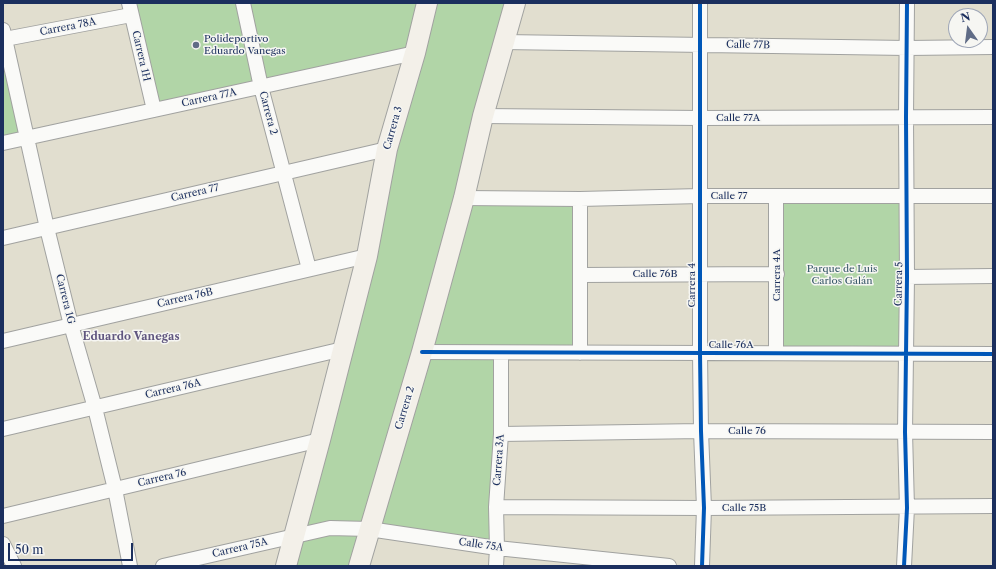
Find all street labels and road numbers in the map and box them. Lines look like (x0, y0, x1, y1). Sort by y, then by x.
street label: Carrera 78A (39, 16, 97, 38)
street label: Carrera 1H (129, 29, 153, 83)
street label: Calle 77B (726, 39, 770, 51)
street label: Carrera 77A (180, 86, 238, 110)
street label: Carrera 2 (256, 90, 280, 136)
street label: Carrera 3 (381, 105, 405, 151)
street label: Calle 77A (716, 112, 760, 124)
street label: Carrera 77 (170, 182, 220, 204)
street label: Calle 77 (710, 190, 748, 202)
street label: Carrera 4A (771, 249, 783, 301)
street label: Carrera 5 (893, 262, 905, 306)
street label: Carrera 4 (686, 263, 698, 307)
street label: Calle 76B (633, 268, 677, 280)
street label: Carrera 1G (53, 273, 77, 325)
street label: Carrera 76B (156, 286, 214, 310)
street label: Calle 76A (708, 339, 754, 351)
street label: Carrera 76A (144, 377, 202, 401)
street label: Carrera 2 (393, 385, 417, 431)
street label: Calle 76 (728, 425, 766, 437)
street label: Carrera 3A (491, 434, 507, 486)
street label: Carrera 76 (137, 467, 187, 489)
street label: Calle 75B (722, 502, 766, 514)
street label: Carrera 75A (211, 536, 269, 560)
street label: Calle 75A (458, 536, 504, 554)

